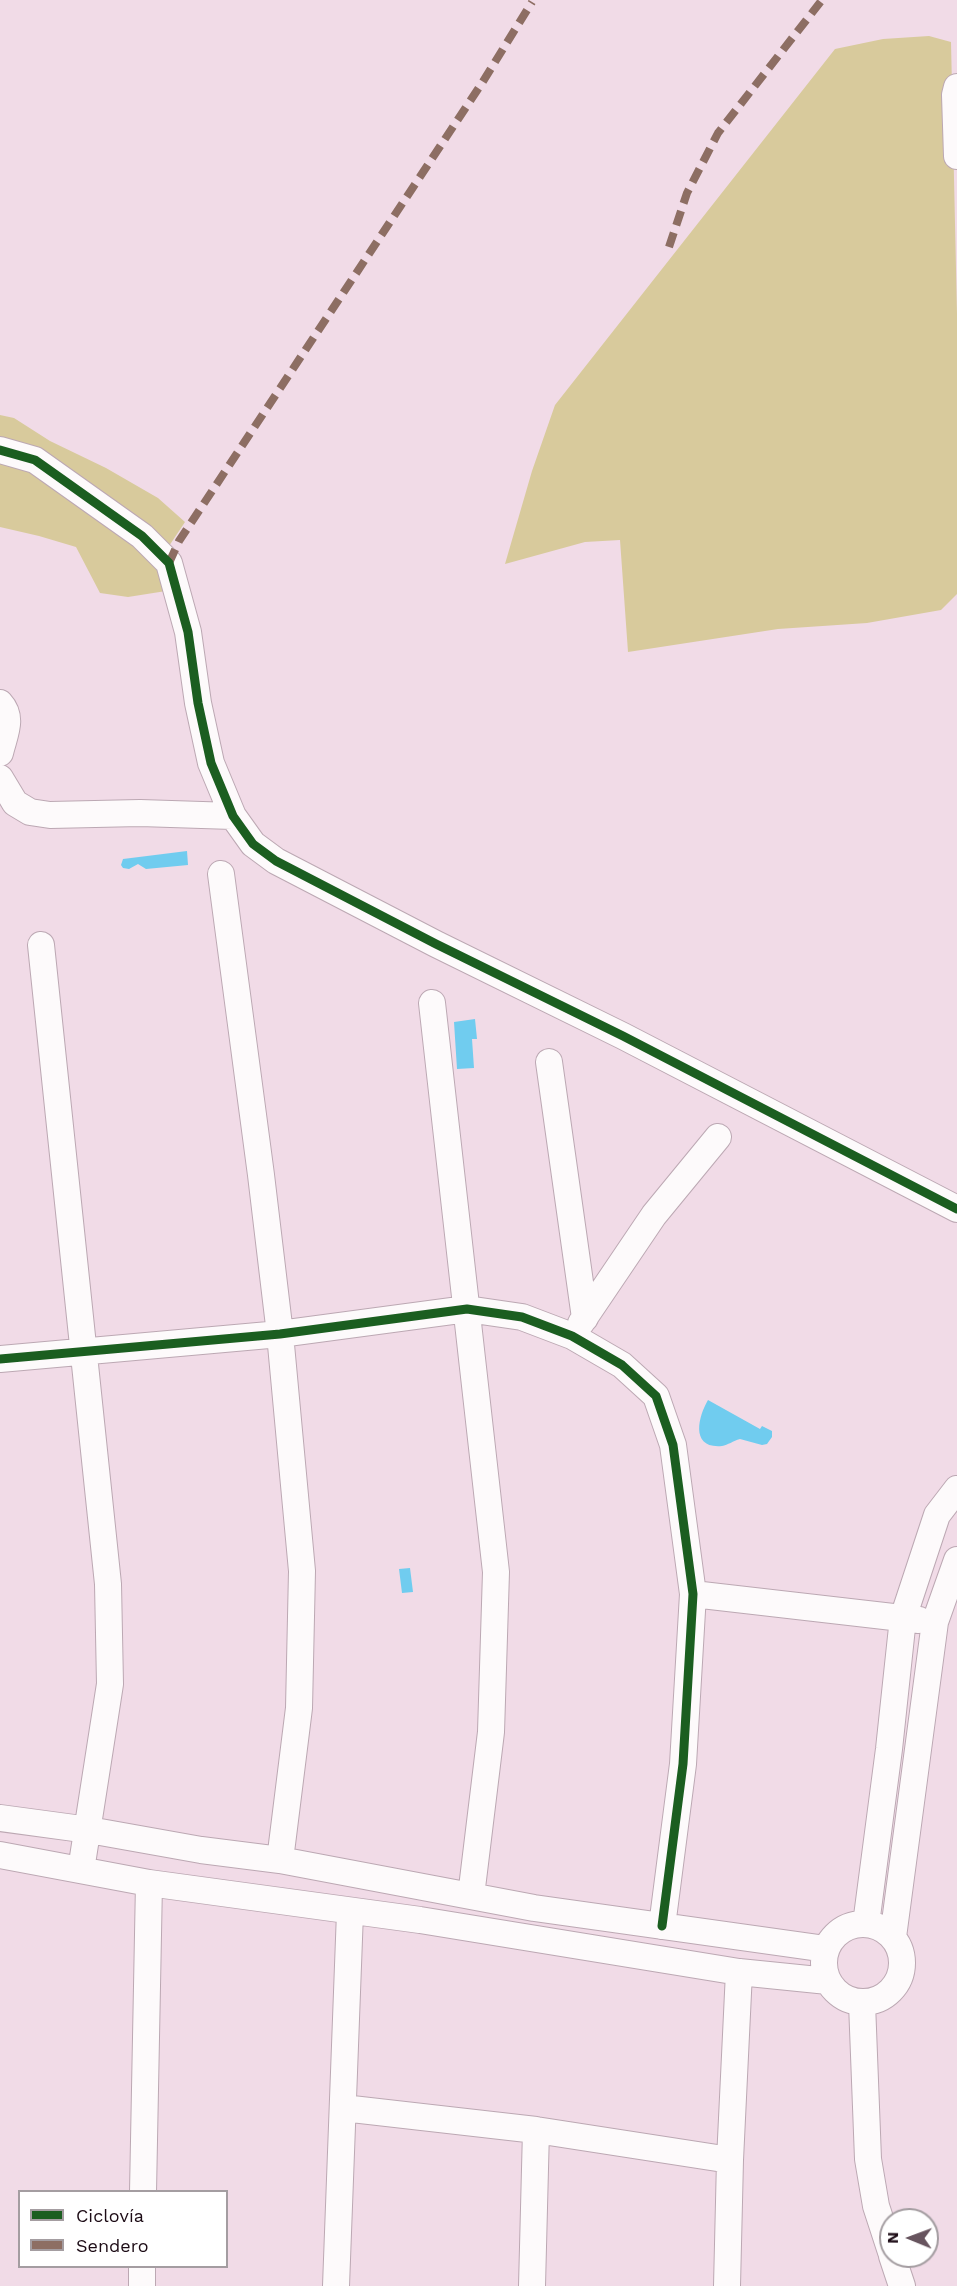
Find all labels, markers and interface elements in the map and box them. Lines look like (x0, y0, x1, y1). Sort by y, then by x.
legend (18, 2190, 228, 2268)
text: Ciclovía (76, 2205, 144, 2226)
north arrow (879, 2208, 939, 2268)
text: N (883, 2232, 902, 2244)
text: Sendero (76, 2235, 149, 2256)

